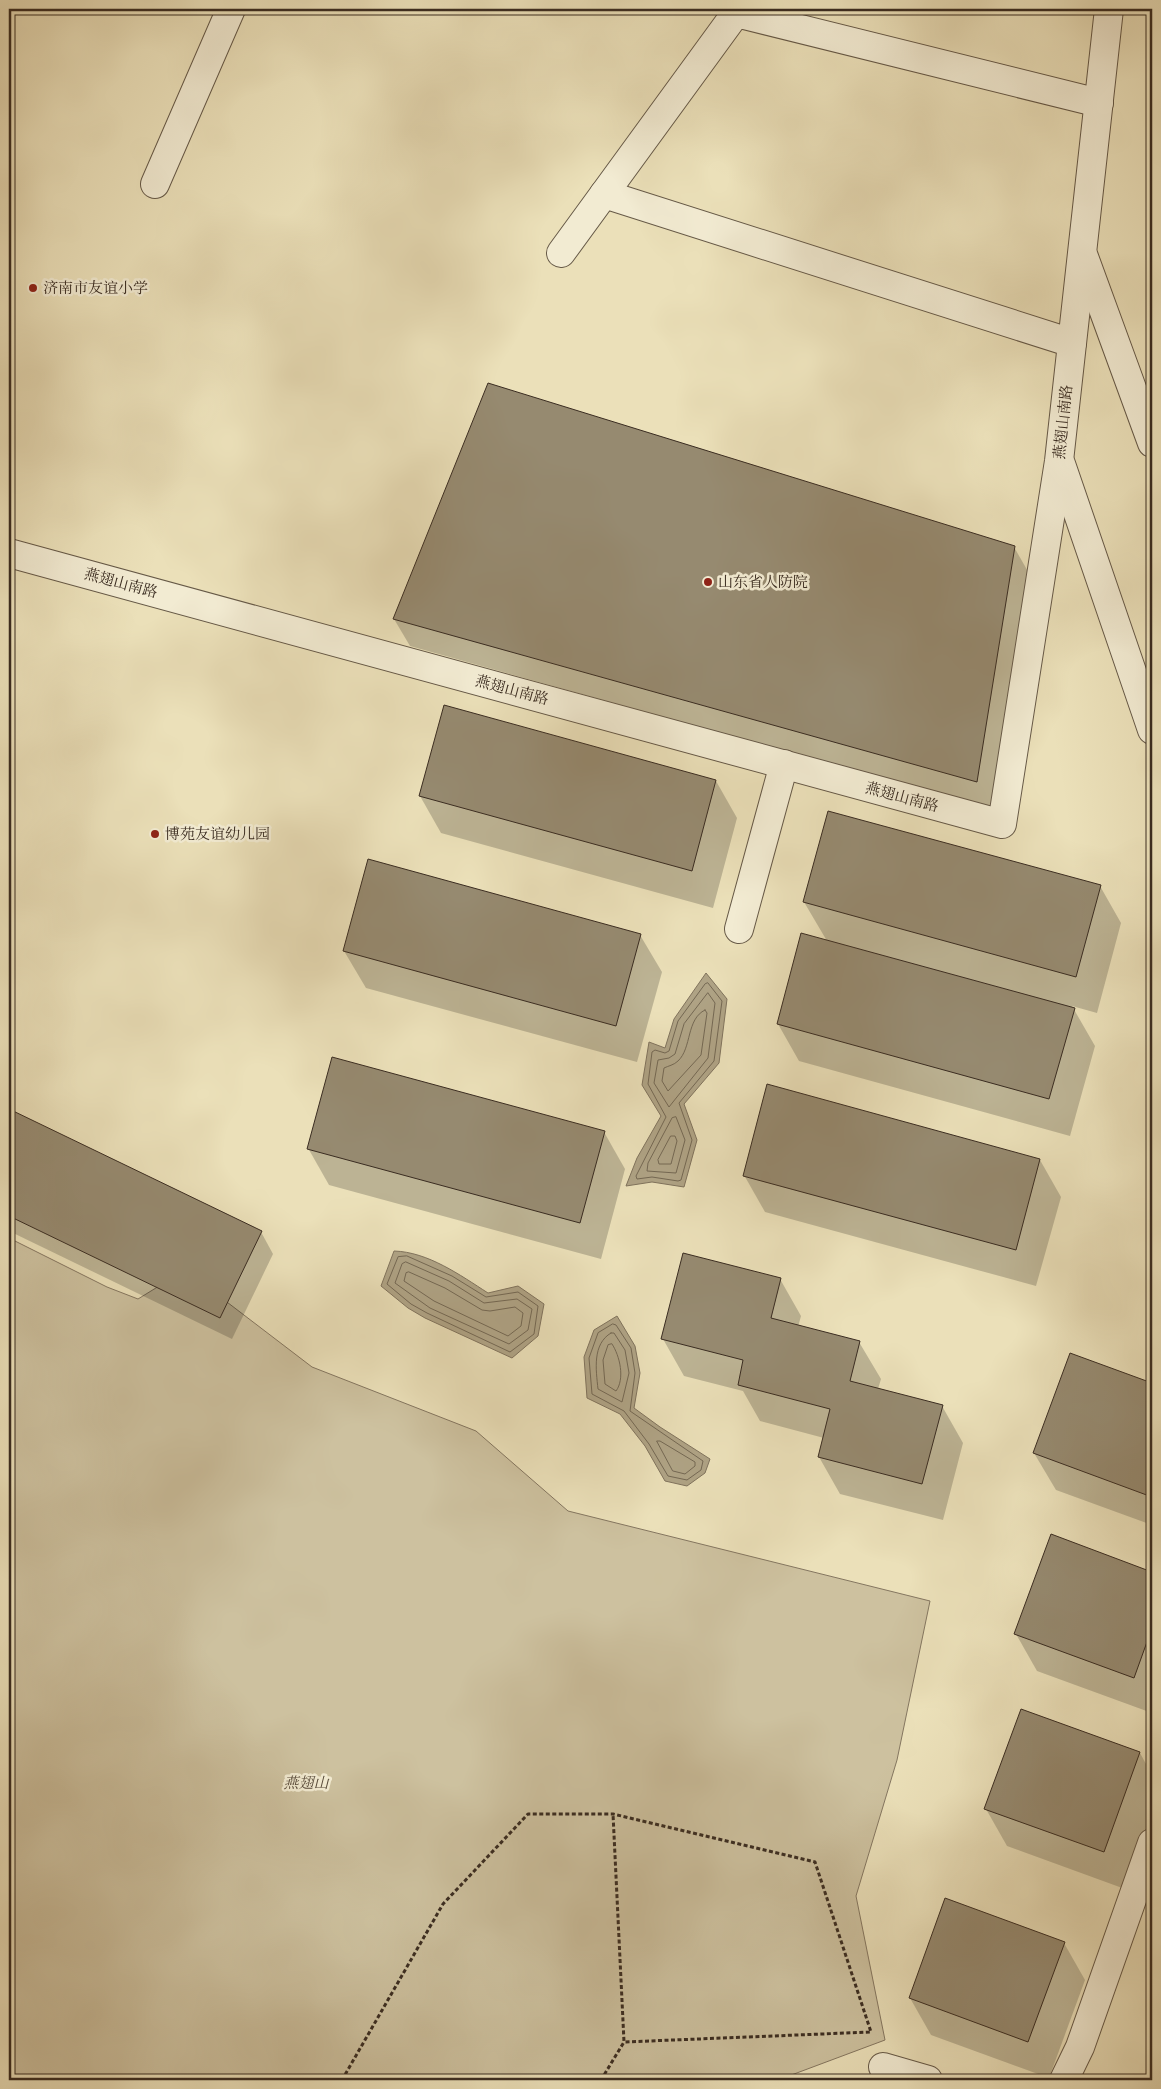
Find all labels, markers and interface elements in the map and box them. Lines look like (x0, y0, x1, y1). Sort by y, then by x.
place label: 济南市友谊小学 (43, 279, 148, 297)
marker: 济南市友谊小学 (27, 282, 39, 294)
street label: 燕翅山南路 (1051, 384, 1076, 460)
street label: 燕翅山南路 (82, 566, 159, 601)
place label: 山东省人防院 (718, 574, 808, 591)
marker: 山东省人防院 (702, 576, 714, 588)
street label: 燕翅山南路 (473, 673, 550, 708)
street label: 燕翅山南路 (863, 780, 940, 815)
place label: 博苑友谊幼儿园 (165, 825, 270, 843)
marker: 博苑友谊幼儿园 (149, 828, 161, 840)
park label: 燕翅山 (283, 1775, 330, 1792)

